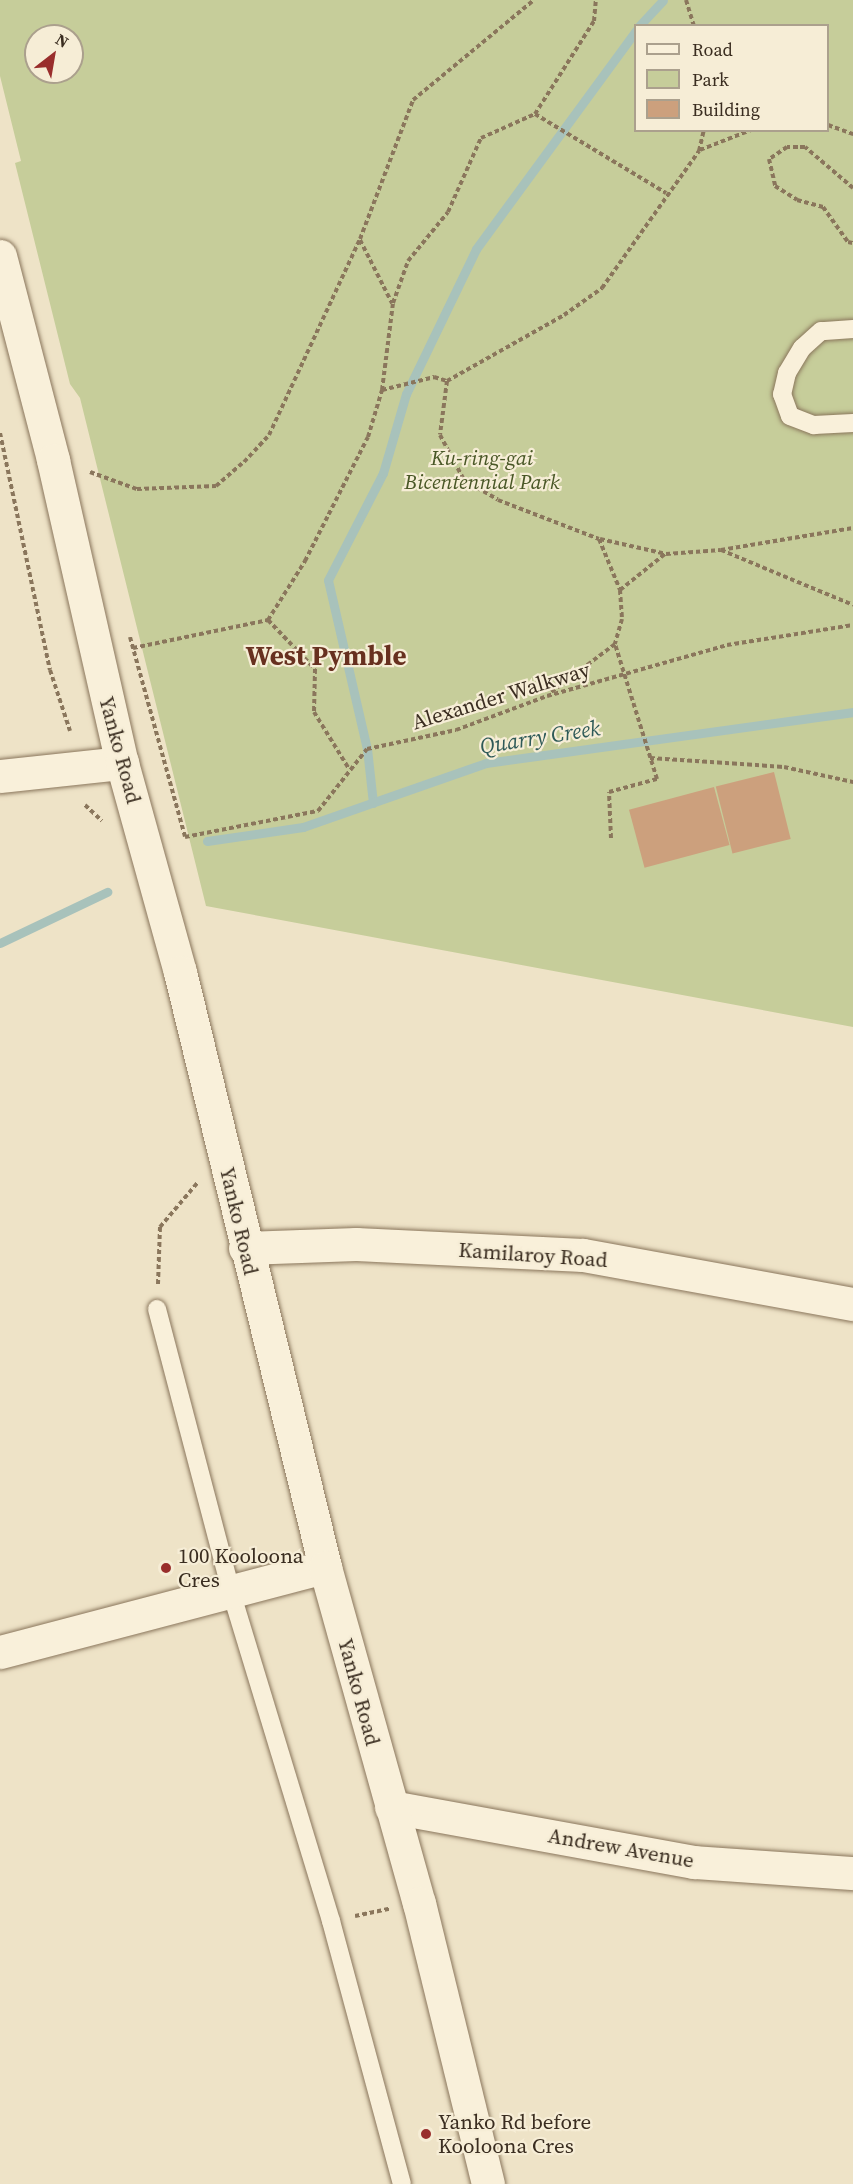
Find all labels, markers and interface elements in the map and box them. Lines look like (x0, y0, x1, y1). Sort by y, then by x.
north arrow (24, 24, 84, 84)
legend (634, 24, 829, 132)
text: N (52, 28, 73, 53)
text: Road (692, 37, 733, 62)
text: Park (692, 67, 729, 92)
text: Building (692, 97, 760, 122)
park label: Ku-ring-gai Bicentennial Park (404, 445, 560, 495)
district label: West Pymble (245, 640, 407, 672)
street label: Alexander Walkway (409, 657, 593, 735)
street label: Yanko Road (94, 694, 146, 806)
water label: Quarry Creek (478, 714, 602, 760)
street label: Yanko Road (214, 1165, 264, 1277)
street label: Kamilaroy Road (458, 1237, 608, 1273)
place label: 100 Kooloona Cres (178, 1543, 304, 1593)
marker: 100 Kooloona Cres (159, 1561, 173, 1575)
street label: Yanko Road (333, 1636, 385, 1748)
street label: Andrew Avenue (546, 1823, 696, 1873)
place label: Yanko Rd before Kooloona Cres (438, 2109, 591, 2159)
marker: Yanko Rd before Kooloona Cres (419, 2127, 433, 2141)

